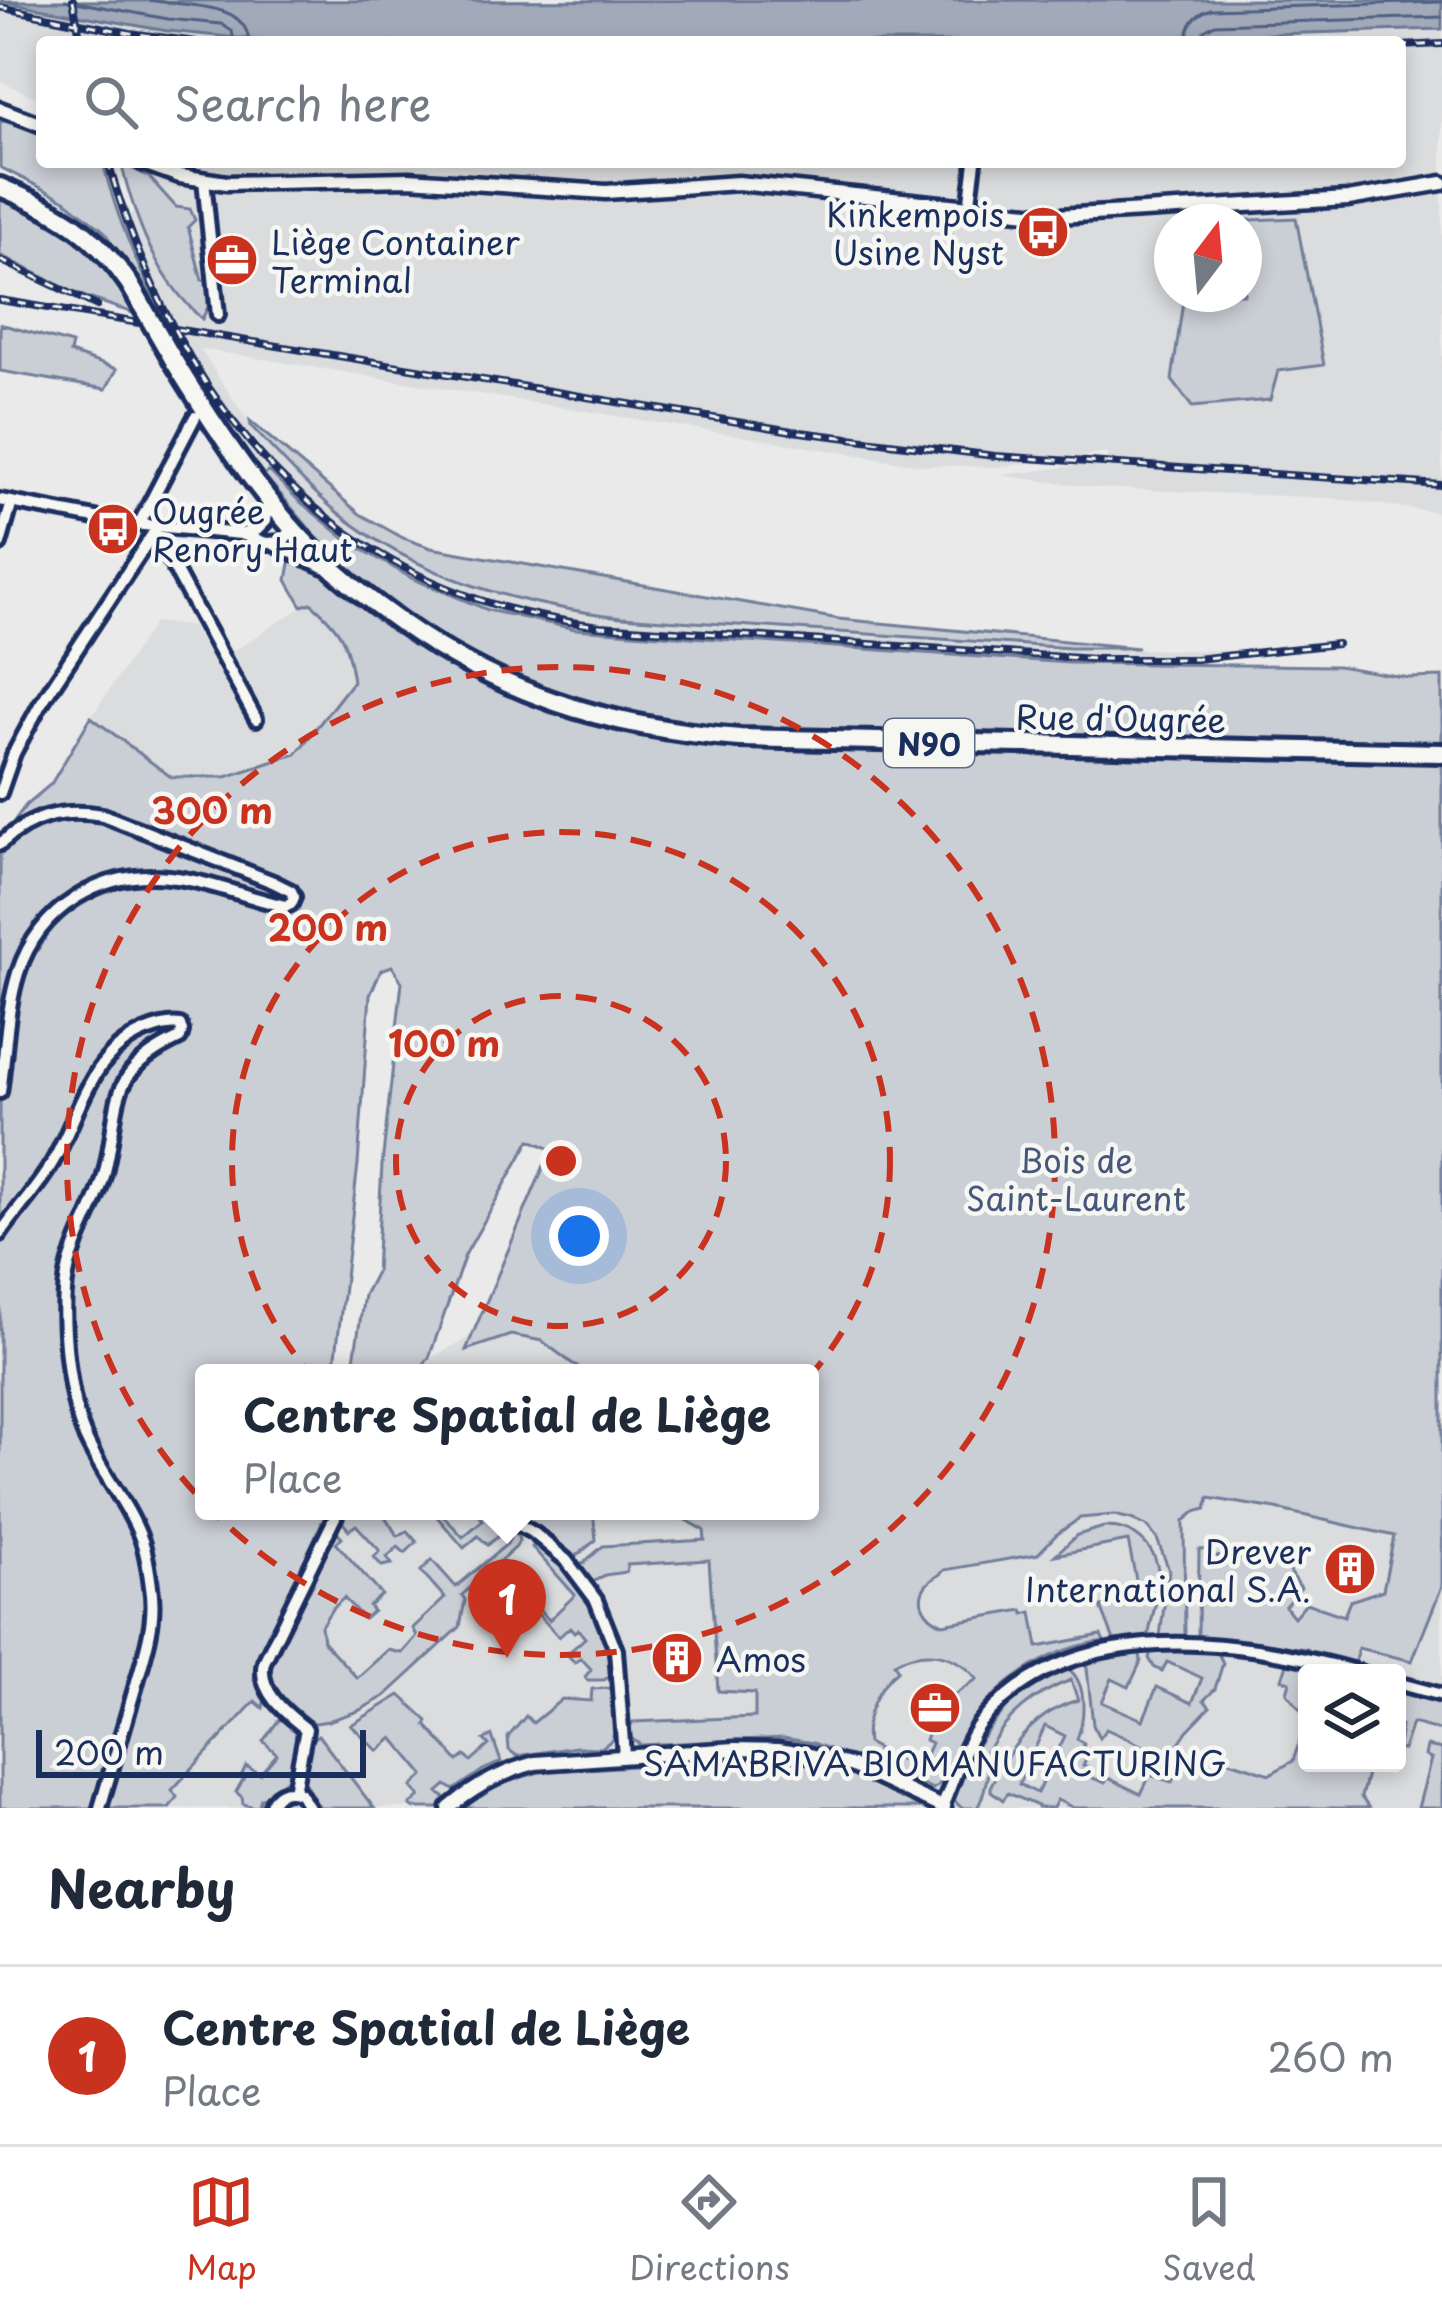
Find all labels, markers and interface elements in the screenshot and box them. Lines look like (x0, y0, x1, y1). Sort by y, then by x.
search box (36, 36, 1406, 168)
text: Search here (174, 68, 431, 136)
icon: search (78, 69, 144, 135)
place label: Kinkempois Usine Nyst (826, 188, 1004, 276)
bus stop icon: Kinkempois Usine Nyst (1015, 204, 1071, 260)
north arrow (1154, 204, 1262, 312)
place label: Liège Container Terminal (271, 216, 520, 304)
office icon: Liège Container Terminal (204, 232, 260, 288)
place label: Ougrée Renory Haut (152, 485, 353, 573)
bus stop icon: Ougrée Renory Haut (85, 501, 141, 557)
street label: Rue d'Ougrée (1015, 690, 1227, 744)
road number: N90 (884, 719, 974, 767)
text: 300 m (151, 782, 273, 836)
text: 200 m (268, 899, 388, 953)
text: 100 m (388, 1015, 500, 1069)
park label: Bois de Saint-Laurent (966, 1134, 1186, 1222)
centre of rings (540, 1140, 582, 1182)
your location (549, 1206, 609, 1266)
popup (195, 1364, 819, 1520)
text: Centre Spatial de Liège (243, 1379, 771, 1447)
text: Place (243, 1447, 342, 1506)
place label: Drever International S.A. (1025, 1525, 1311, 1613)
building icon: Drever International S.A. (1322, 1541, 1378, 1597)
pin: 1 (468, 1559, 546, 1658)
building icon: Amos (649, 1630, 705, 1686)
place label: Amos (716, 1633, 806, 1683)
map controls (1298, 1664, 1406, 1772)
button: layers (1298, 1664, 1406, 1772)
office icon: SAMABRIVA BIOMANUFACTURING (907, 1680, 963, 1736)
scale bar (36, 1724, 366, 1777)
text: 200 m (54, 1726, 164, 1776)
place label: SAMABRIVA BIOMANUFACTURING (643, 1737, 1227, 1787)
text: Nearby (48, 1848, 235, 1925)
text: Centre Spatial de Liège (162, 1992, 690, 2060)
text: 1 (78, 2026, 96, 2085)
text: 260 m (1267, 2026, 1394, 2085)
text: Place (162, 2060, 262, 2119)
tab: Map (186, 2169, 257, 2291)
tab: Directions (629, 2169, 790, 2291)
tab: Saved (1162, 2169, 1256, 2291)

